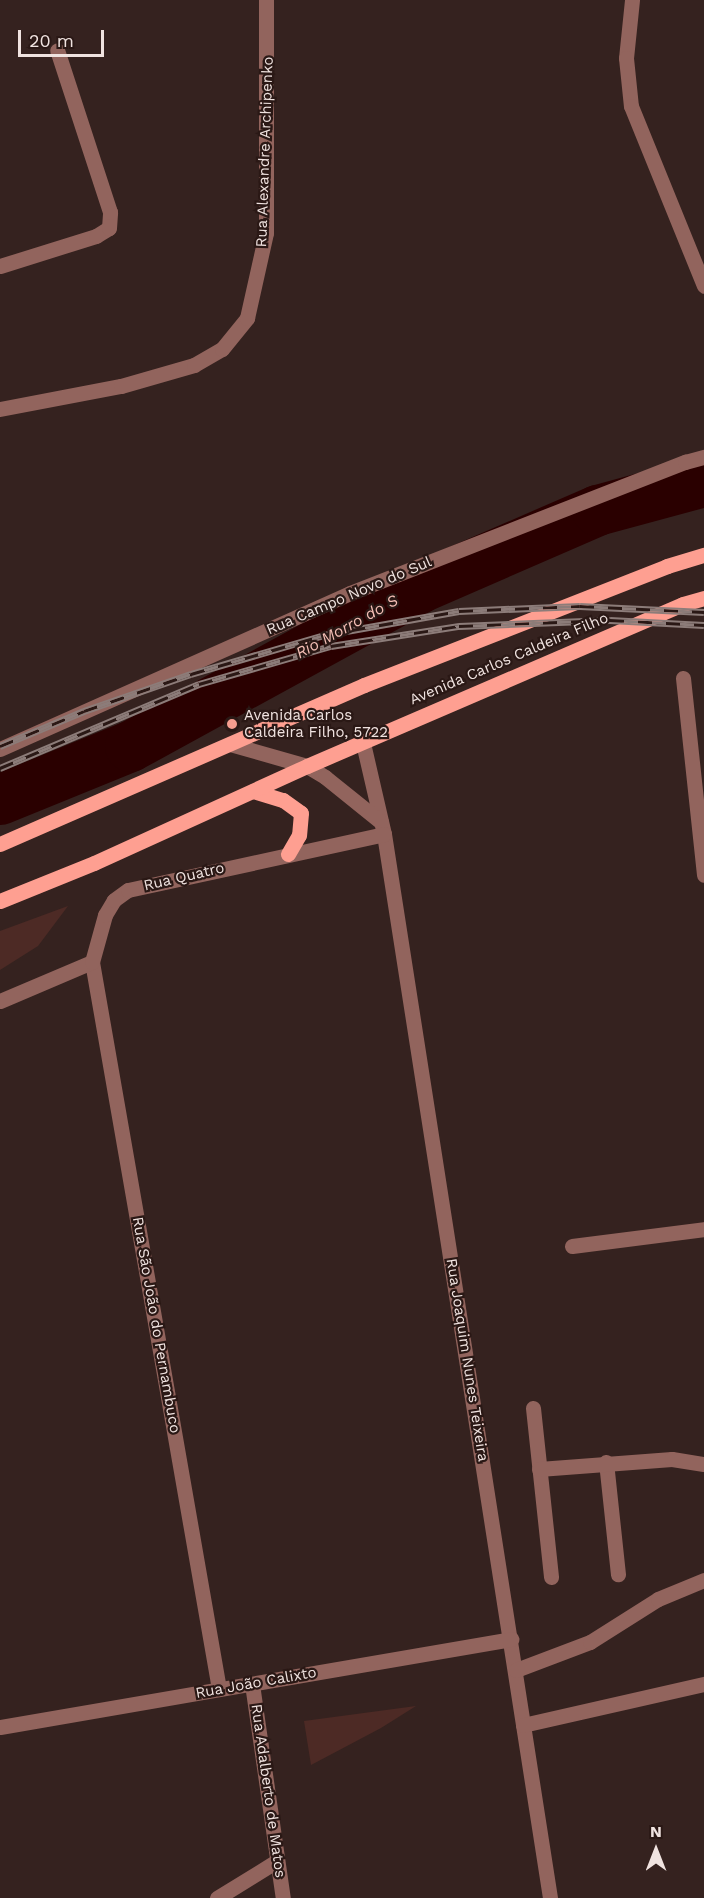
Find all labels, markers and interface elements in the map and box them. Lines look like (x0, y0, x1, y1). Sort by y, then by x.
scale bar (21, 18, 106, 56)
text: 20 m (29, 30, 74, 51)
street label: Rua Alexandre Archipenko (253, 56, 277, 248)
street label: Rua Campo Novo do Sul (264, 553, 434, 639)
water label: Rio Morro do S (293, 591, 401, 663)
street label: Avenida Carlos Caldeira Filho (407, 609, 611, 709)
place label: Avenida Carlos Caldeira Filho, 5722 (244, 706, 388, 741)
marker: Avenida Carlos Caldeira Filho, 5722 (225, 717, 239, 731)
street label: Rua Quatro (142, 859, 226, 895)
street label: Rua São João do Pernambuco (128, 1215, 184, 1435)
street label: Rua Joaquim Nunes Teixeira (442, 1257, 492, 1463)
street label: Rua João Calixto (194, 1663, 318, 1703)
street label: Rua Adalberto de Matos (247, 1702, 289, 1880)
north arrow (626, 1820, 686, 1880)
text: N (650, 1822, 662, 1841)

